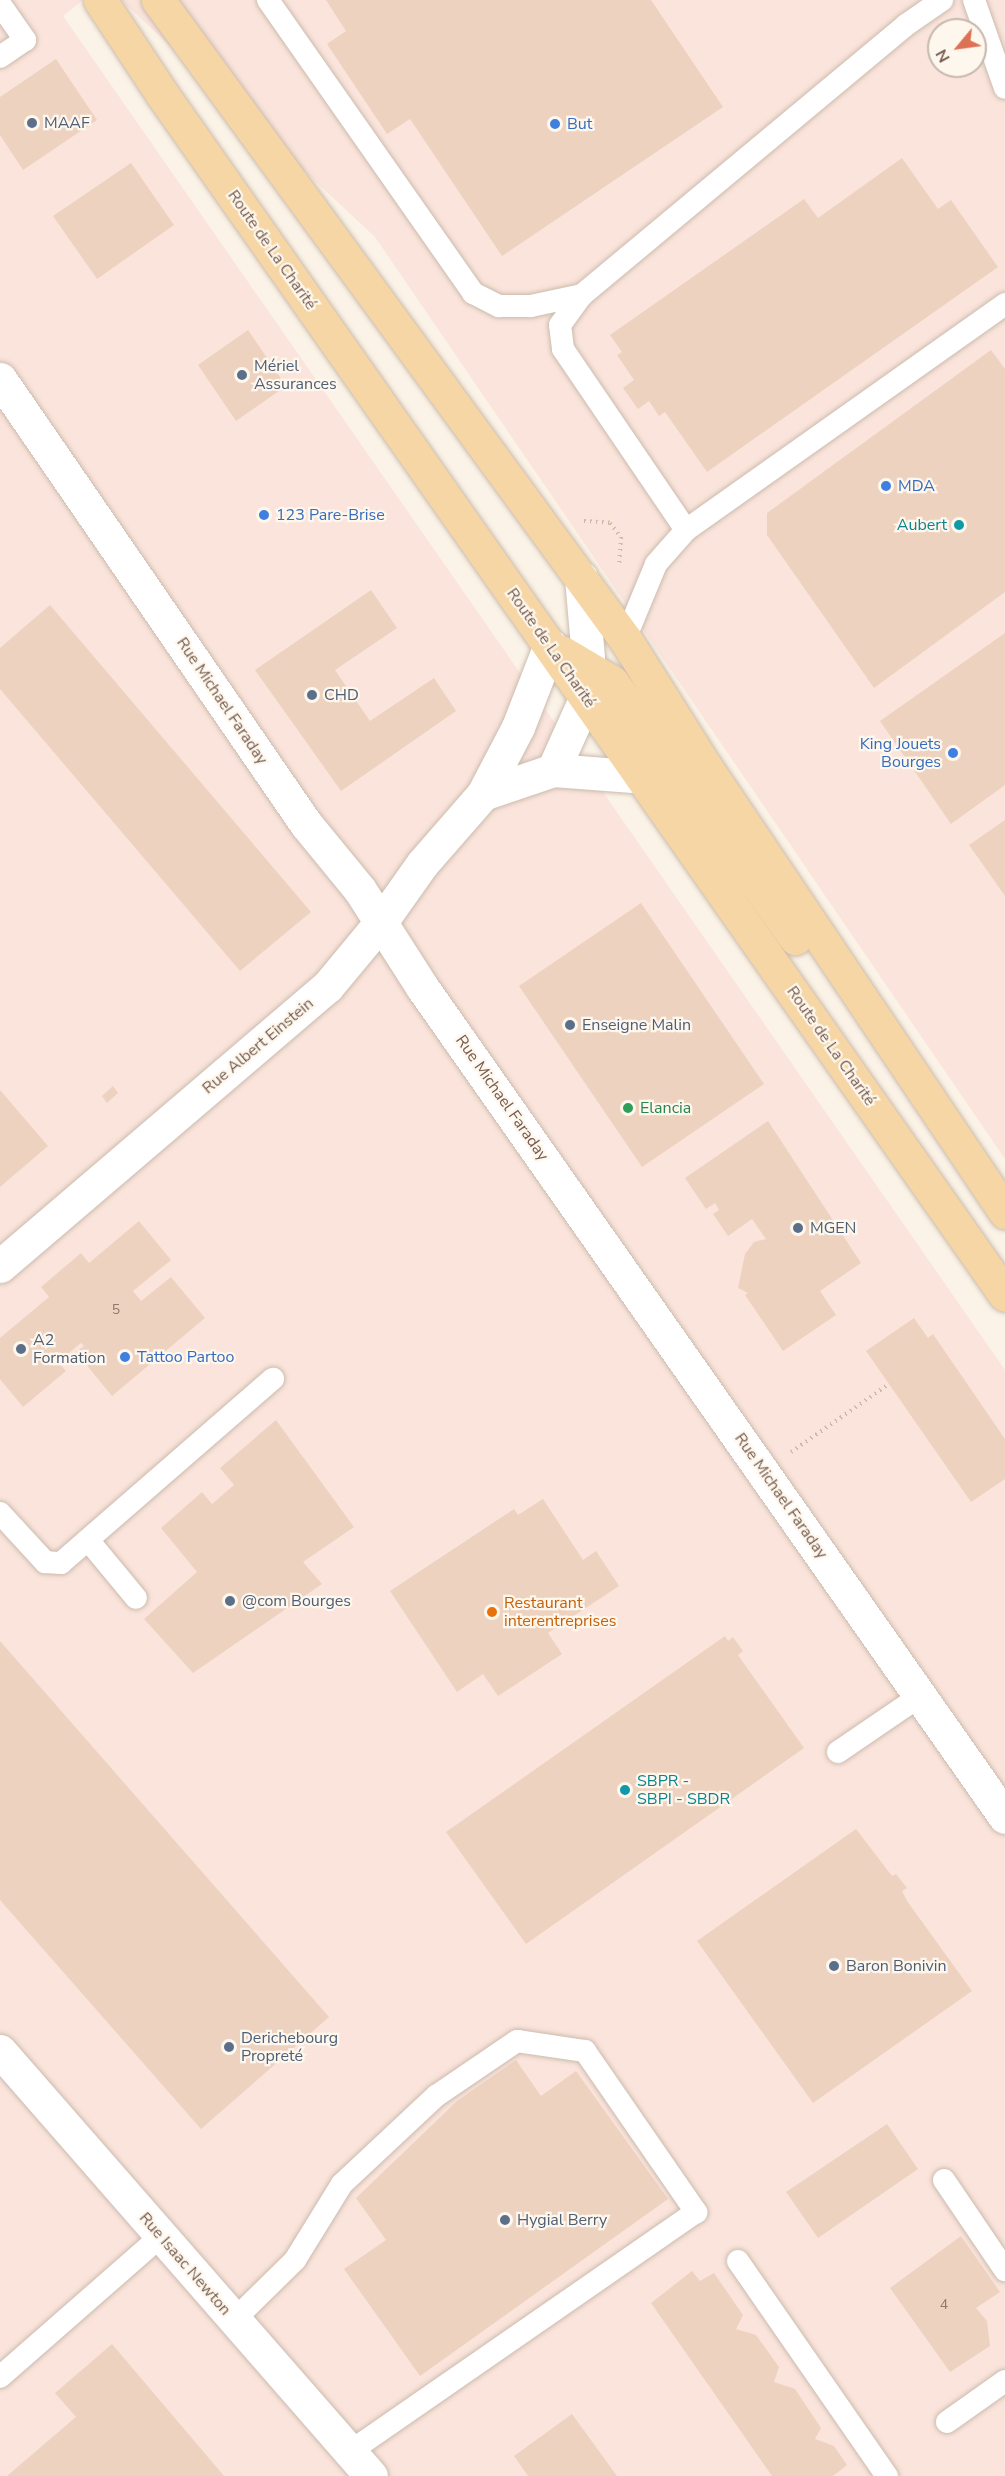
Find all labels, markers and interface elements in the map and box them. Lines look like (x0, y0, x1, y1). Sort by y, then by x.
north arrow (927, 18, 987, 78)
text: N (930, 45, 956, 66)
place label: MAAF (44, 113, 90, 133)
place label: But (567, 114, 592, 134)
marker: MAAF (25, 116, 39, 130)
marker: But (548, 117, 562, 131)
street label: Route de La Charité (224, 187, 320, 313)
place label: Mériel Assurances (254, 356, 337, 394)
marker: Mériel Assurances (235, 368, 249, 382)
place label: MDA (898, 476, 935, 496)
marker: MDA (879, 479, 893, 493)
place label: 123 Pare-Brise (276, 505, 385, 525)
marker: 123 Pare-Brise (257, 508, 271, 522)
place label: Aubert (897, 515, 947, 535)
marker: Aubert (952, 518, 966, 532)
street label: Route de La Charité (503, 585, 599, 711)
street label: Rue Michael Faraday (172, 634, 272, 768)
place label: CHD (324, 685, 359, 705)
marker: CHD (305, 688, 319, 702)
place label: King Jouets Bourges (860, 734, 941, 772)
marker: King Jouets Bourges (946, 746, 960, 760)
street label: Route de La Charité (783, 983, 879, 1109)
street label: Rue Albert Einstein (199, 994, 317, 1098)
place label: Enseigne Malin (582, 1015, 691, 1035)
marker: Enseigne Malin (563, 1018, 577, 1032)
street label: Rue Michael Faraday (451, 1031, 553, 1165)
place label: Elancia (640, 1098, 691, 1118)
marker: Elancia (621, 1101, 635, 1115)
place label: MGEN (810, 1218, 856, 1238)
marker: MGEN (791, 1221, 805, 1235)
house number: 5 (112, 1302, 120, 1318)
place label: A2 Formation (33, 1330, 106, 1368)
marker: A2 Formation (14, 1342, 28, 1356)
place label: Tattoo Partoo (137, 1347, 234, 1367)
marker: Tattoo Partoo (118, 1350, 132, 1364)
street label: Rue Michael Faraday (730, 1429, 832, 1563)
place label: @com Bourges (242, 1591, 351, 1611)
place label: Restaurant interentreprises (504, 1593, 616, 1631)
marker: @com Bourges (223, 1594, 237, 1608)
marker: Restaurant interentreprises (485, 1605, 499, 1619)
place label: SBPR - SBPI - SBDR (637, 1771, 730, 1809)
marker: SBPR - SBPI - SBDR (618, 1783, 632, 1797)
place label: Baron Bonivin (846, 1956, 947, 1976)
marker: Baron Bonivin (827, 1959, 841, 1973)
place label: Derichebourg Propreté (241, 2028, 338, 2066)
marker: Derichebourg Propreté (222, 2040, 236, 2054)
street label: Rue Isaac Newton (135, 2209, 235, 2319)
place label: Hygial Berry (517, 2210, 607, 2230)
marker: Hygial Berry (498, 2213, 512, 2227)
house number: 4 (940, 2297, 948, 2313)

